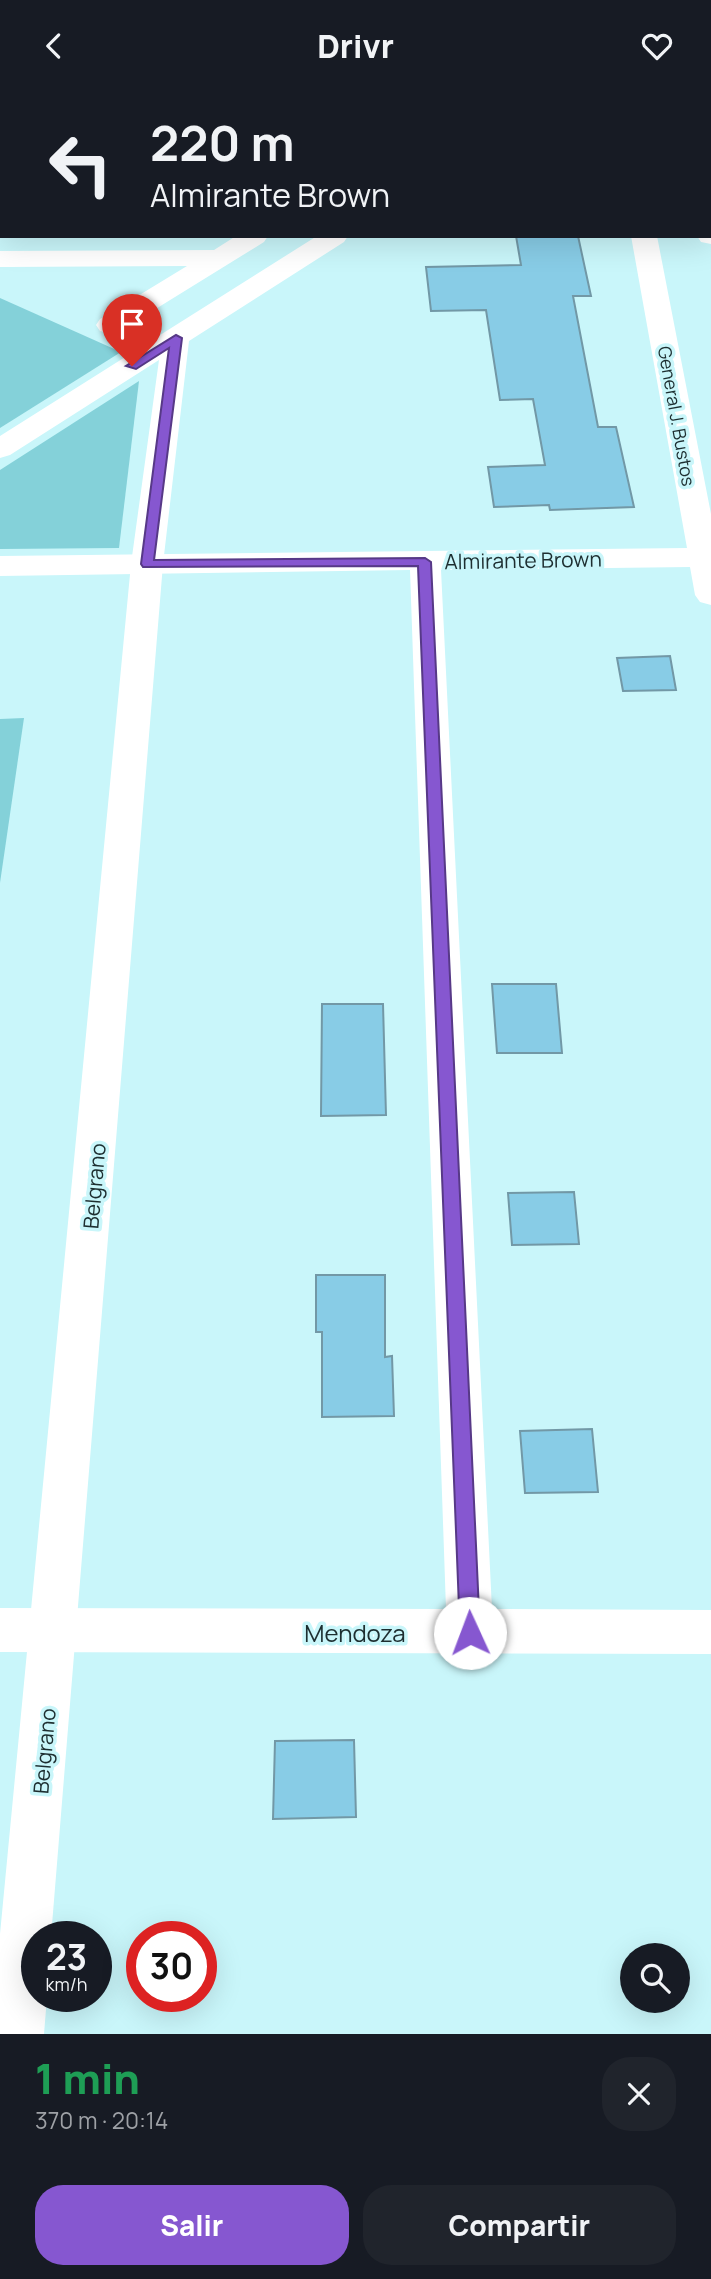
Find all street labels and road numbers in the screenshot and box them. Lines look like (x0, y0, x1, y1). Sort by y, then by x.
street label: General J. Bustos (653, 344, 701, 488)
street label: Almirante Brown (444, 545, 602, 575)
street label: Belgrano (76, 1142, 112, 1230)
street label: Mendoza (304, 1616, 406, 1649)
street label: Belgrano (26, 1707, 62, 1795)

